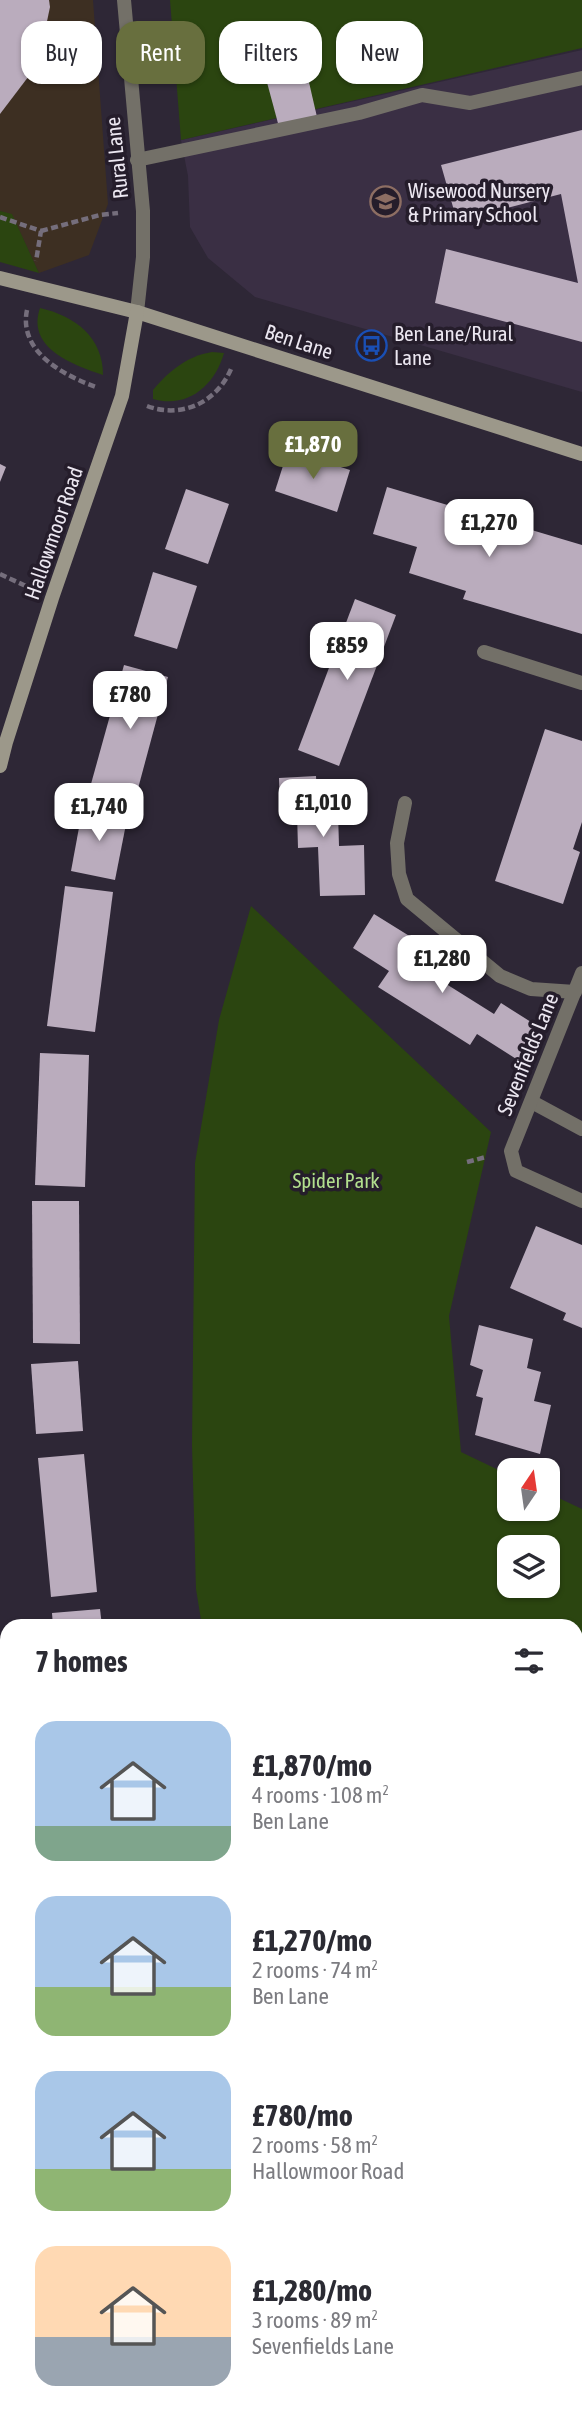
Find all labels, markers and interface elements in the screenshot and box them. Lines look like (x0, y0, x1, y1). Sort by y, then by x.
chip: Buy (21, 21, 102, 84)
chip: Rent (116, 21, 205, 84)
chip: Filters (219, 21, 322, 84)
chip: New (336, 21, 423, 84)
street label: Rural Lane (100, 116, 132, 200)
place label: Wisewood Nursery & Primary School (408, 178, 551, 226)
school or university icon: Wisewood Nursery & Primary School (368, 185, 402, 219)
street label: Ben Lane (262, 319, 336, 363)
place label: Ben Lane/Rural Lane (394, 321, 513, 369)
bus stop icon: Ben Lane/Rural Lane (354, 328, 388, 362)
pin: £1,870 (256, 421, 370, 481)
text: £1,870 (285, 431, 342, 457)
street label: Hallowmoor Road (19, 463, 87, 603)
pin: £1,270 (432, 500, 546, 559)
text: £1,270 (461, 509, 518, 535)
pin: £859 (306, 622, 388, 682)
text: £859 (326, 632, 368, 658)
pin: £780 (89, 672, 171, 731)
text: £780 (109, 681, 151, 707)
pin: £1,010 (266, 780, 380, 839)
pin: £1,740 (42, 784, 156, 843)
text: £1,010 (295, 789, 352, 815)
text: £1,740 (71, 793, 128, 819)
pin: £1,280 (385, 936, 499, 995)
text: £1,280 (414, 945, 471, 971)
street label: Sevenfields Lane (492, 989, 562, 1119)
park label: Spider Park (292, 1168, 380, 1192)
north arrow (497, 1458, 560, 1521)
map controls (497, 1458, 560, 1598)
button: layers (497, 1535, 560, 1598)
icon: filters (510, 1642, 548, 1680)
text: 7 homes (35, 1644, 128, 1678)
text: £1,870/mo (252, 1748, 372, 1782)
icon: home (91, 1749, 175, 1833)
text: 4 rooms · 108 m² (252, 1782, 389, 1808)
text: Ben Lane (252, 1808, 329, 1834)
text: £1,270/mo (252, 1923, 372, 1957)
icon: home (91, 1924, 175, 2008)
text: 2 rooms · 74 m² (252, 1957, 378, 1983)
text: Ben Lane (252, 1983, 329, 2009)
text: £780/mo (252, 2098, 353, 2132)
icon: home (91, 2099, 175, 2183)
text: 2 rooms · 58 m² (252, 2132, 378, 2158)
text: Hallowmoor Road (252, 2158, 404, 2184)
text: £1,280/mo (252, 2273, 372, 2307)
icon: home (91, 2274, 175, 2358)
text: 3 rooms · 89 m² (252, 2307, 378, 2333)
text: Sevenfields Lane (252, 2333, 394, 2359)

